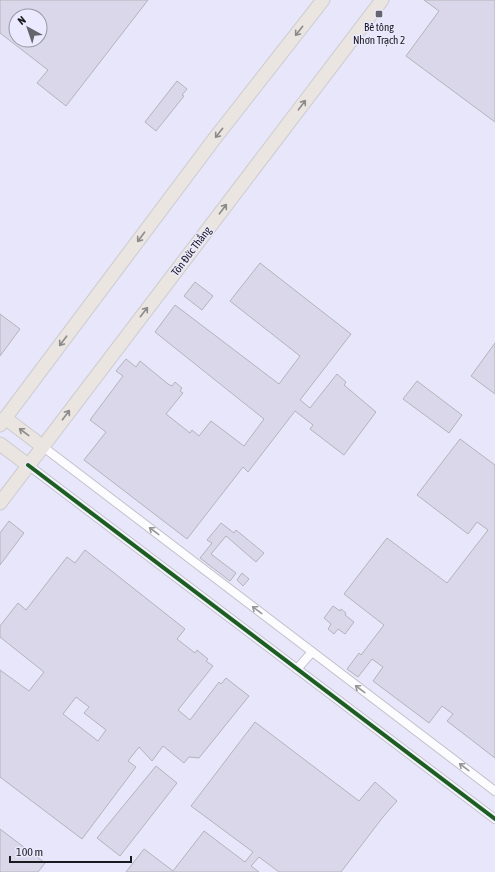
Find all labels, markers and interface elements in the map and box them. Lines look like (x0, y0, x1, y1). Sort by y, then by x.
north arrow (8, 8, 48, 48)
marker: Bê tông Nhơn Trạch 2 (374, 9, 384, 19)
text: N (15, 14, 28, 27)
place label: Bê tông Nhơn Trạch 2 (353, 21, 405, 47)
one-way arrow (295, 25, 304, 36)
one-way arrow (298, 100, 307, 111)
one-way arrow (215, 127, 223, 138)
one-way arrow (219, 203, 228, 214)
street label: Tôn Đức Thắng (169, 224, 214, 278)
one-way arrow (137, 231, 145, 242)
one-way arrow (140, 306, 149, 317)
one-way arrow (59, 335, 67, 346)
one-way arrow (61, 410, 70, 421)
one-way arrow (18, 428, 29, 437)
one-way arrow (148, 527, 159, 536)
one-way arrow (251, 606, 262, 614)
one-way arrow (355, 684, 366, 693)
one-way arrow (459, 763, 470, 772)
scale bar (10, 838, 131, 864)
text: 100 m (16, 845, 43, 859)

